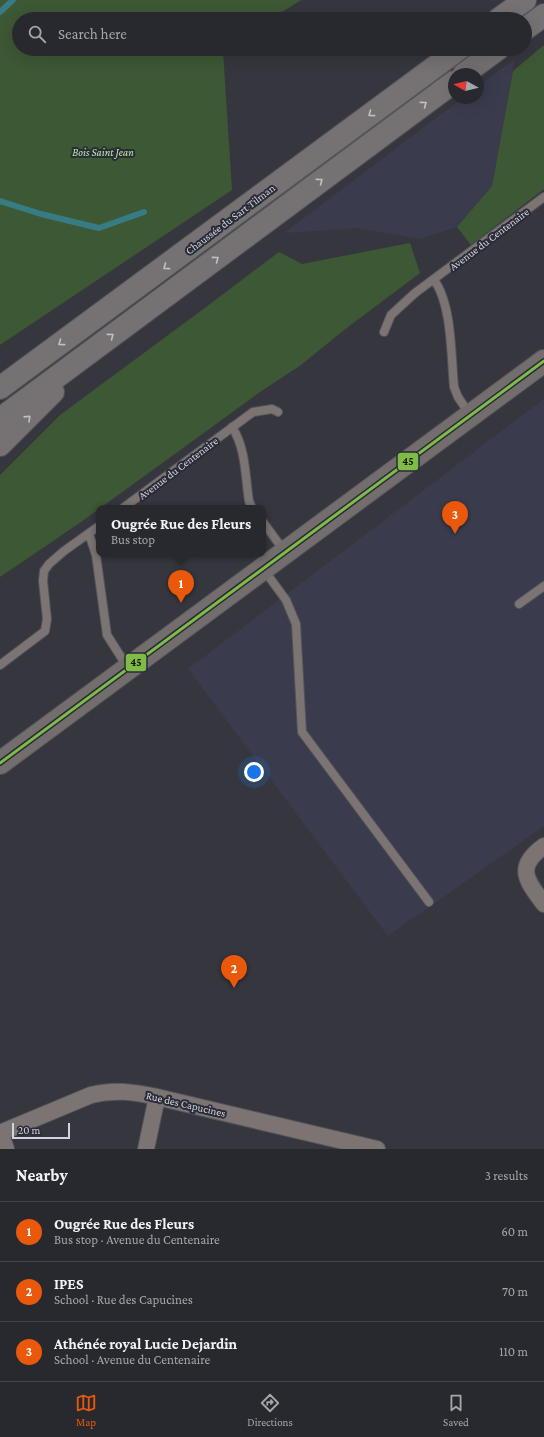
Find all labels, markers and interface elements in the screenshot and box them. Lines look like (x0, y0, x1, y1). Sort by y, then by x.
search box (12, 12, 532, 56)
icon: search (26, 23, 48, 45)
text: Search here (58, 26, 127, 42)
north arrow (448, 68, 484, 104)
one-way arrow (420, 102, 427, 109)
one-way arrow (369, 109, 376, 116)
park label: Bois Saint Jean (72, 146, 134, 159)
one-way arrow (316, 178, 323, 186)
street label: Chaussée du Sart Tilman (183, 181, 277, 257)
street label: Avenue du Centenaire (447, 205, 531, 273)
one-way arrow (211, 257, 218, 264)
one-way arrow (163, 262, 170, 269)
one-way arrow (107, 333, 114, 341)
one-way arrow (58, 339, 65, 346)
one-way arrow (23, 415, 31, 423)
street label: Avenue du Centenaire (136, 434, 220, 502)
line badge: 45 (397, 452, 419, 471)
text: 45 (402, 455, 414, 467)
pin: 3 (442, 501, 468, 534)
popup (96, 505, 266, 557)
text: Ougrée Rue des Fleurs (111, 516, 251, 532)
text: Bus stop (111, 532, 155, 547)
pin: 1 (168, 570, 194, 603)
line badge: 45 (125, 653, 147, 672)
text: 45 (130, 656, 142, 668)
your location (244, 762, 264, 782)
pin: 2 (221, 955, 247, 988)
street label: Rue des Capucines (145, 1089, 227, 1120)
scale bar (12, 1121, 70, 1140)
text: 20 m (18, 1124, 40, 1136)
text: Nearby (16, 1166, 68, 1185)
text: 3 results (485, 1168, 528, 1183)
text: Ougrée Rue des Fleurs (54, 1216, 194, 1232)
text: 1 (27, 1224, 31, 1239)
text: 60 m (501, 1224, 528, 1239)
text: Bus stop · Avenue du Centenaire (54, 1232, 220, 1247)
text: IPES (54, 1276, 83, 1292)
text: 2 (26, 1284, 32, 1299)
text: 70 m (502, 1284, 528, 1299)
text: School · Rue des Capucines (54, 1292, 193, 1307)
text: Athénée royal Lucie Dejardin (54, 1336, 237, 1352)
text: 3 (26, 1344, 32, 1359)
text: 110 m (499, 1344, 528, 1359)
text: School · Avenue du Centenaire (54, 1352, 210, 1367)
tab: Map (75, 1392, 97, 1428)
tab: Directions (247, 1392, 293, 1428)
tab: Saved (443, 1392, 469, 1428)

